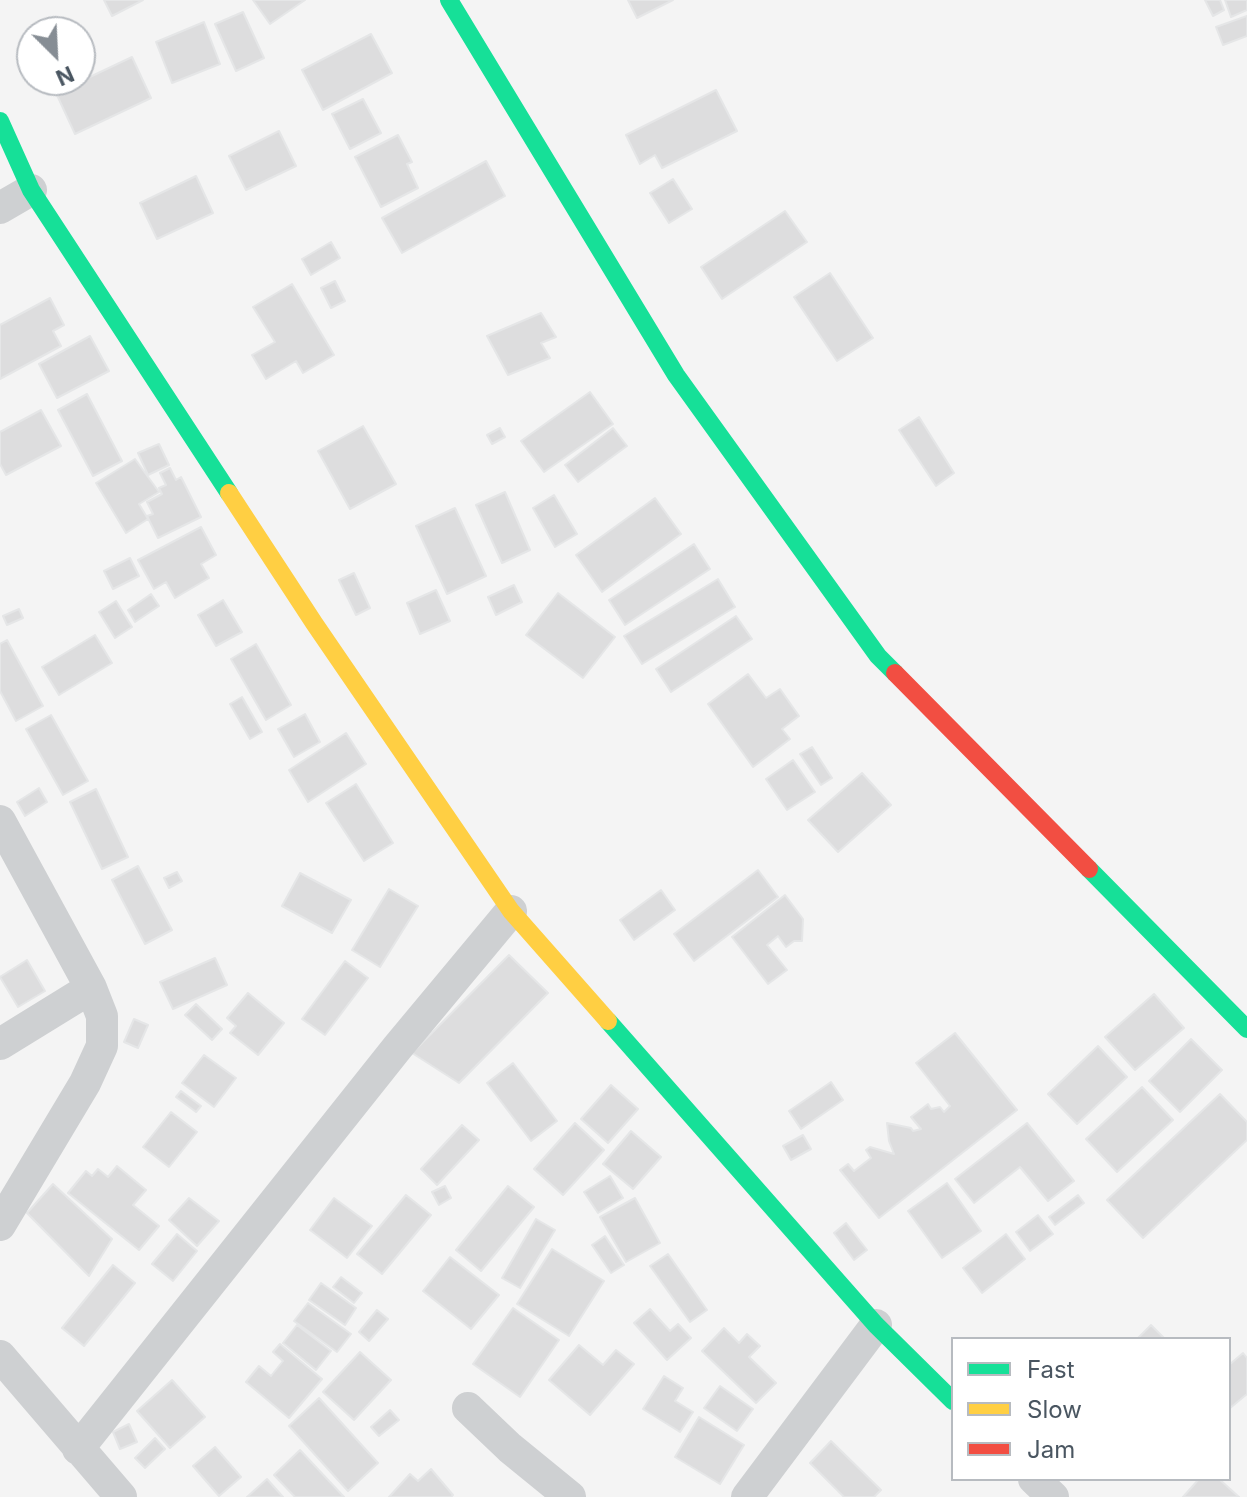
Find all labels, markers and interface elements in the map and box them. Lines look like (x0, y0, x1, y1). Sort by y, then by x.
north arrow (16, 16, 96, 96)
text: N (52, 61, 78, 91)
legend (951, 1337, 1231, 1481)
text: Fast (1027, 1355, 1075, 1384)
text: Slow (1027, 1395, 1082, 1424)
text: Jam (1027, 1435, 1075, 1464)

